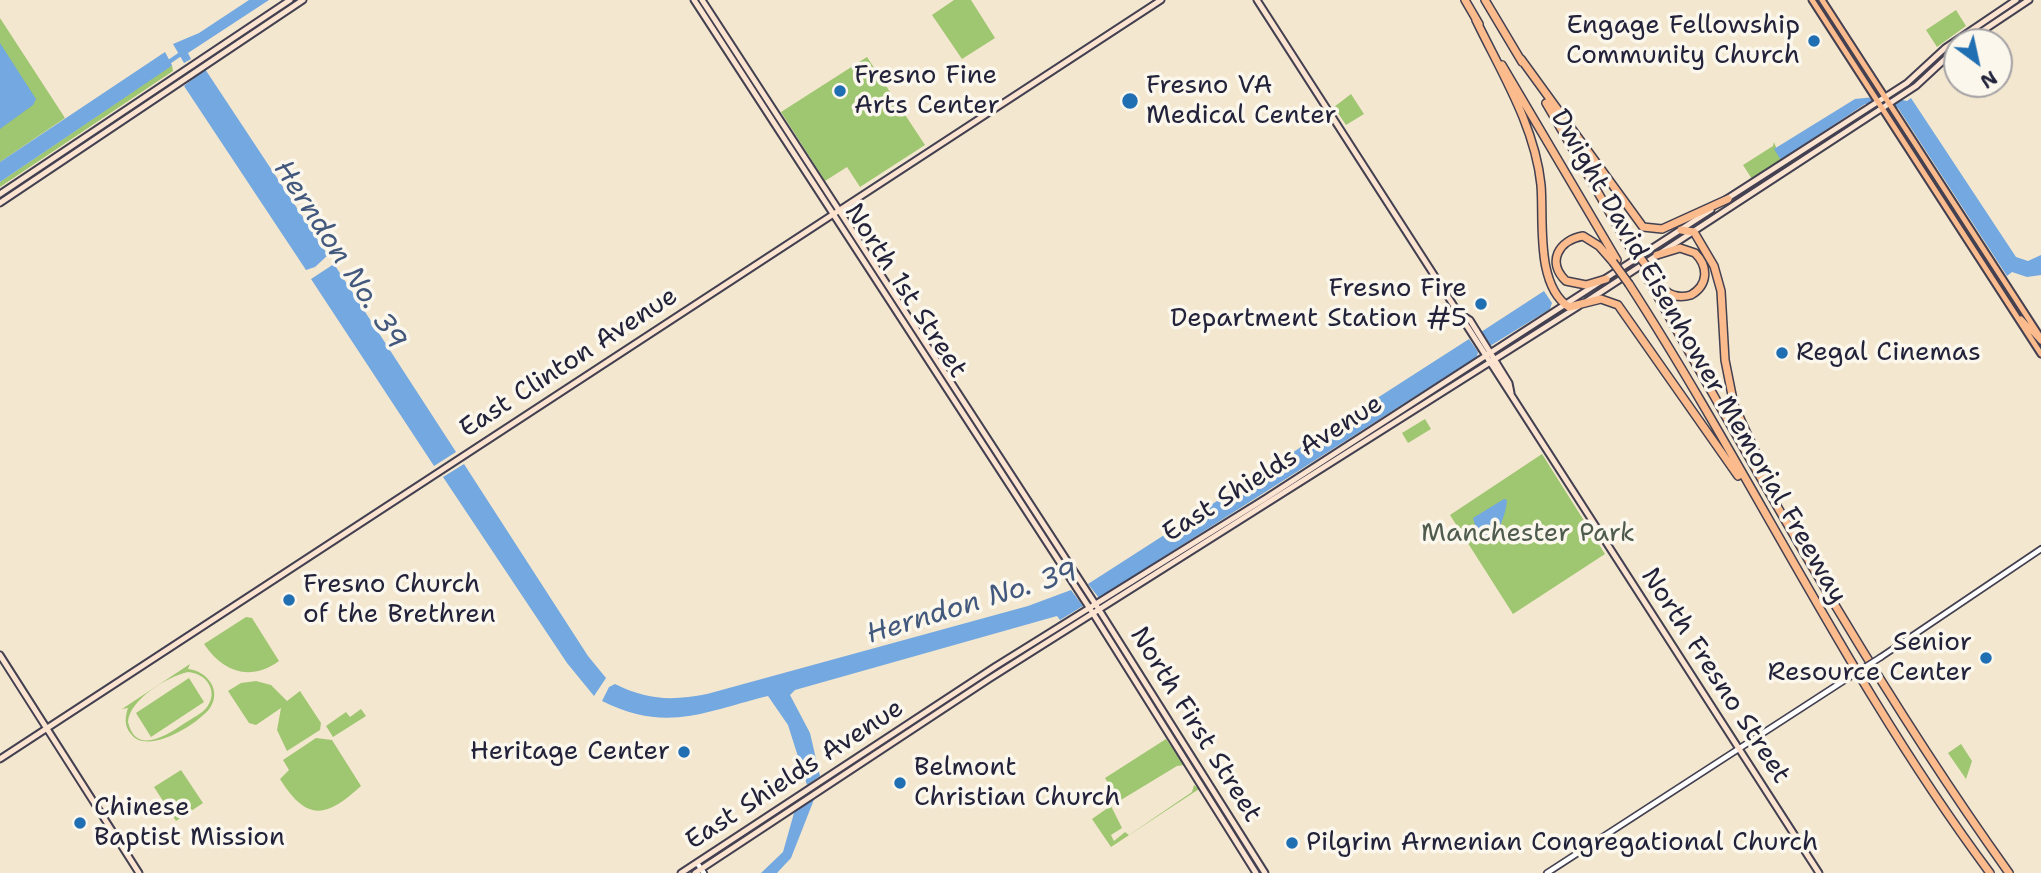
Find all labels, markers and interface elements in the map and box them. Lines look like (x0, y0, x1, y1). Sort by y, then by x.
place label: Engage Fellowship Community Church (1566, 10, 1800, 72)
north arrow (1943, 28, 2013, 98)
marker: Engage Fellowship Community Church (1806, 33, 1822, 49)
place label: Fresno Fine Arts Center (854, 60, 1000, 122)
text: N (1975, 65, 2002, 94)
place label: Fresno VA Medical Center (1146, 70, 1337, 132)
marker: Fresno Fine Arts Center (832, 83, 848, 99)
marker: Fresno VA Medical Center (1120, 91, 1140, 111)
street label: Dwight David Eisenhower Memorial Freeway (1543, 104, 1853, 610)
water label: Herndon No. 39 (265, 154, 413, 356)
street label: North 1st Street (837, 198, 973, 384)
place label: Fresno Fire Department Station #5 (1170, 273, 1467, 334)
street label: East Clinton Avenue (454, 281, 684, 445)
marker: Fresno Fire Department Station #5 (1473, 296, 1489, 312)
place label: Regal Cinemas (1796, 337, 1981, 369)
marker: Regal Cinemas (1774, 345, 1790, 361)
street label: East Shields Avenue (1157, 389, 1389, 549)
park label: Manchester Park (1421, 518, 1635, 550)
water label: Herndon No. 39 (863, 556, 1081, 652)
street label: North Fresno Street (1634, 563, 1796, 789)
place label: Fresno Church of the Brethren (303, 569, 496, 630)
marker: Fresno Church of the Brethren (281, 592, 297, 608)
street label: North First Street (1122, 622, 1268, 828)
place label: Senior Resource Center (1768, 627, 1972, 688)
marker: Senior Resource Center (1978, 650, 1994, 666)
street label: East Shields Avenue (680, 693, 910, 857)
place label: Heritage Center (470, 736, 670, 768)
marker: Heritage Center (676, 744, 692, 760)
place label: Belmont Christian Church (914, 752, 1121, 814)
marker: Belmont Christian Church (892, 775, 908, 791)
place label: Chinese Baptist Mission (94, 792, 285, 854)
marker: Chinese Baptist Mission (72, 815, 88, 831)
place label: Pilgrim Armenian Congregational Church (1306, 827, 1818, 859)
marker: Pilgrim Armenian Congregational Church (1284, 835, 1300, 851)

